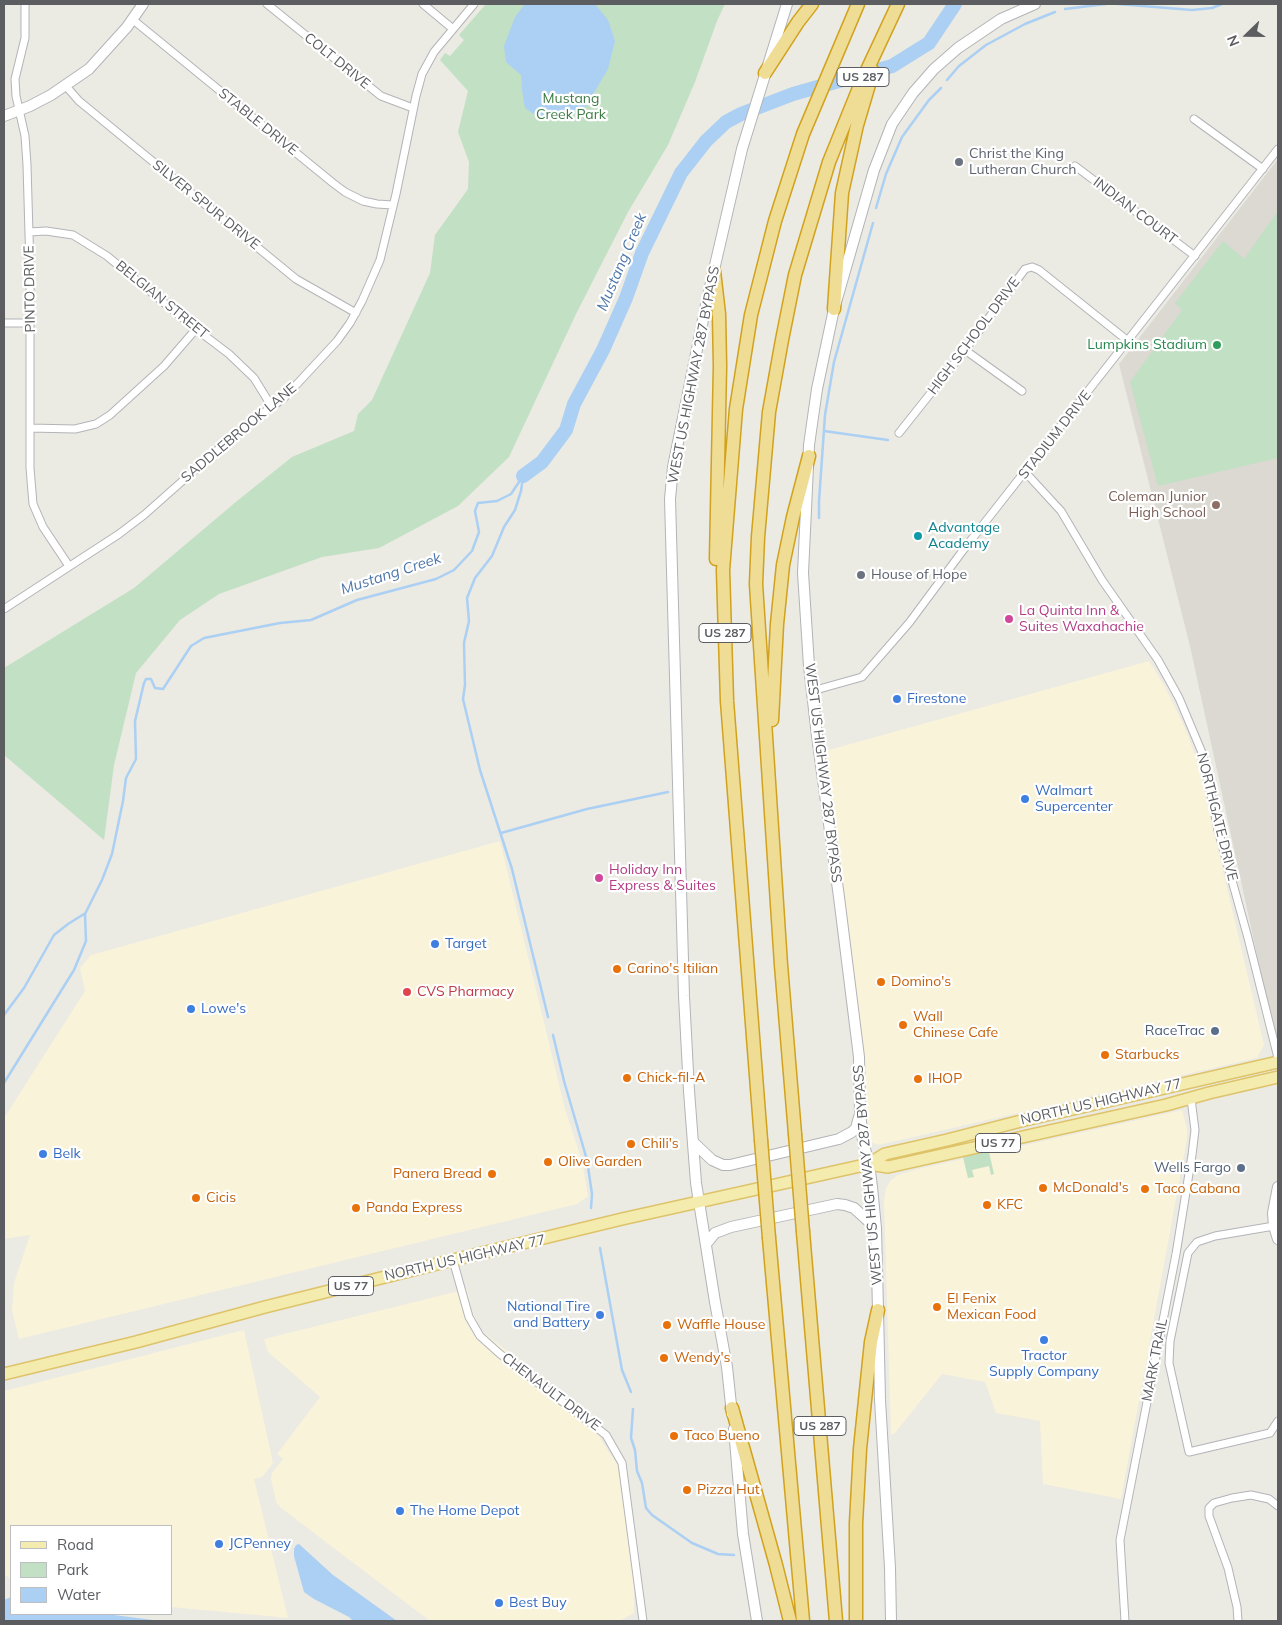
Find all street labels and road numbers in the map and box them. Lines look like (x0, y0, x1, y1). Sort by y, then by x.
street label: COLT DRIVE (301, 29, 373, 93)
road number: US 287 (837, 68, 889, 86)
street label: STABLE DRIVE (215, 85, 301, 159)
street label: SILVER SPUR DRIVE (149, 157, 263, 253)
street label: INDIAN COURT (1090, 174, 1180, 248)
street label: PINTO DRIVE (21, 245, 39, 333)
street label: BELGIAN STREET (112, 257, 212, 343)
street label: WEST US HIGHWAY 287 BYPASS (665, 265, 723, 485)
street label: HIGH SCHOOL DRIVE (924, 274, 1024, 398)
street label: SADDLEBROOK LANE (178, 380, 300, 486)
street label: STADIUM DRIVE (1015, 387, 1095, 483)
road number: US 287 (699, 624, 751, 642)
street label: WEST US HIGHWAY 287 BYPASS (801, 662, 845, 884)
street label: NORTHGATE DRIVE (1193, 751, 1241, 883)
street label: WEST US HIGHWAY 287 BYPASS (850, 1064, 886, 1286)
street label: NORTH US HIGHWAY 77 (1019, 1075, 1183, 1129)
road number: US 77 (976, 1134, 1020, 1152)
street label: NORTH US HIGHWAY 77 (383, 1231, 547, 1285)
road number: US 77 (328, 1276, 374, 1295)
street label: MARK TRAIL (1139, 1317, 1171, 1403)
street label: CHENAULT DRIVE (498, 1349, 604, 1435)
road number: US 287 (794, 1416, 846, 1435)

